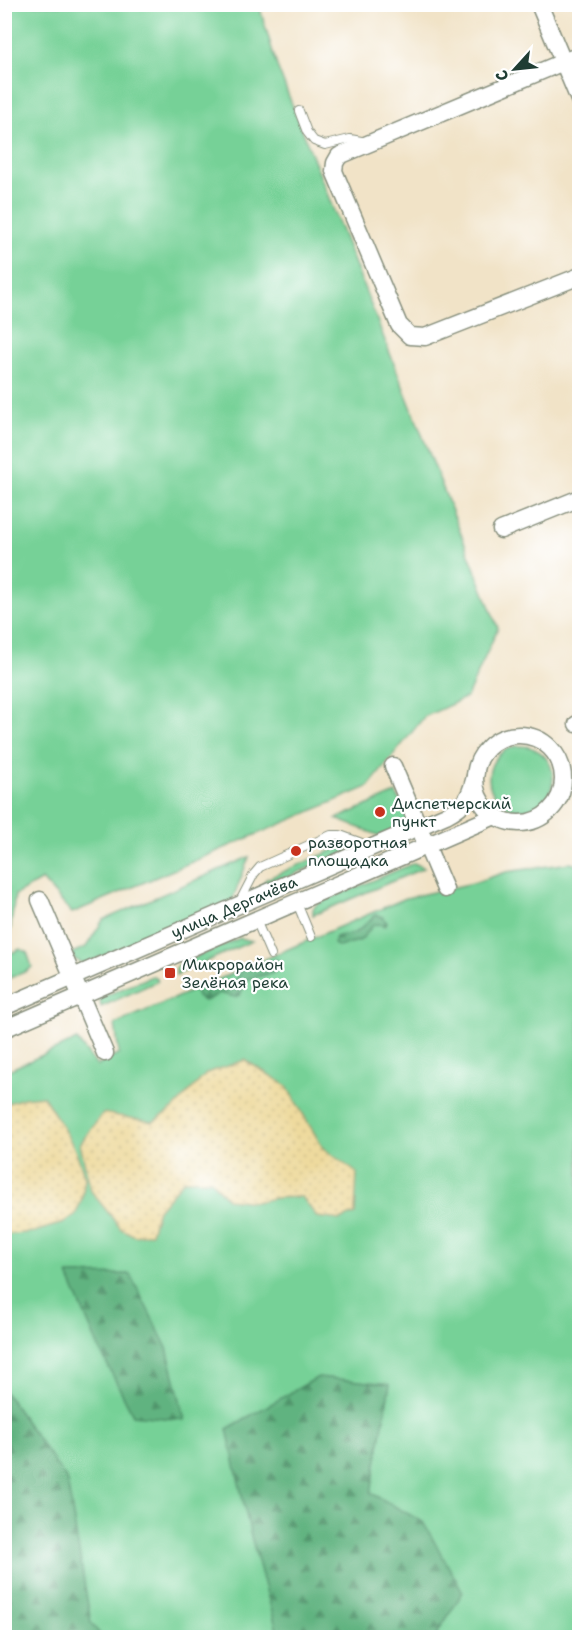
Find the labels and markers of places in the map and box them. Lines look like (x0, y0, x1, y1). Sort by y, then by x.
place label: Диспетчерский пункт (392, 793, 511, 832)
marker: Диспетчерский пункт (373, 805, 387, 819)
place label: разворотная площадка (308, 832, 408, 871)
marker: разворотная площадка (289, 844, 303, 858)
place label: Микрорайон Зелёная река (182, 954, 288, 993)
marker: Микрорайон Зелёная река (163, 966, 177, 980)

